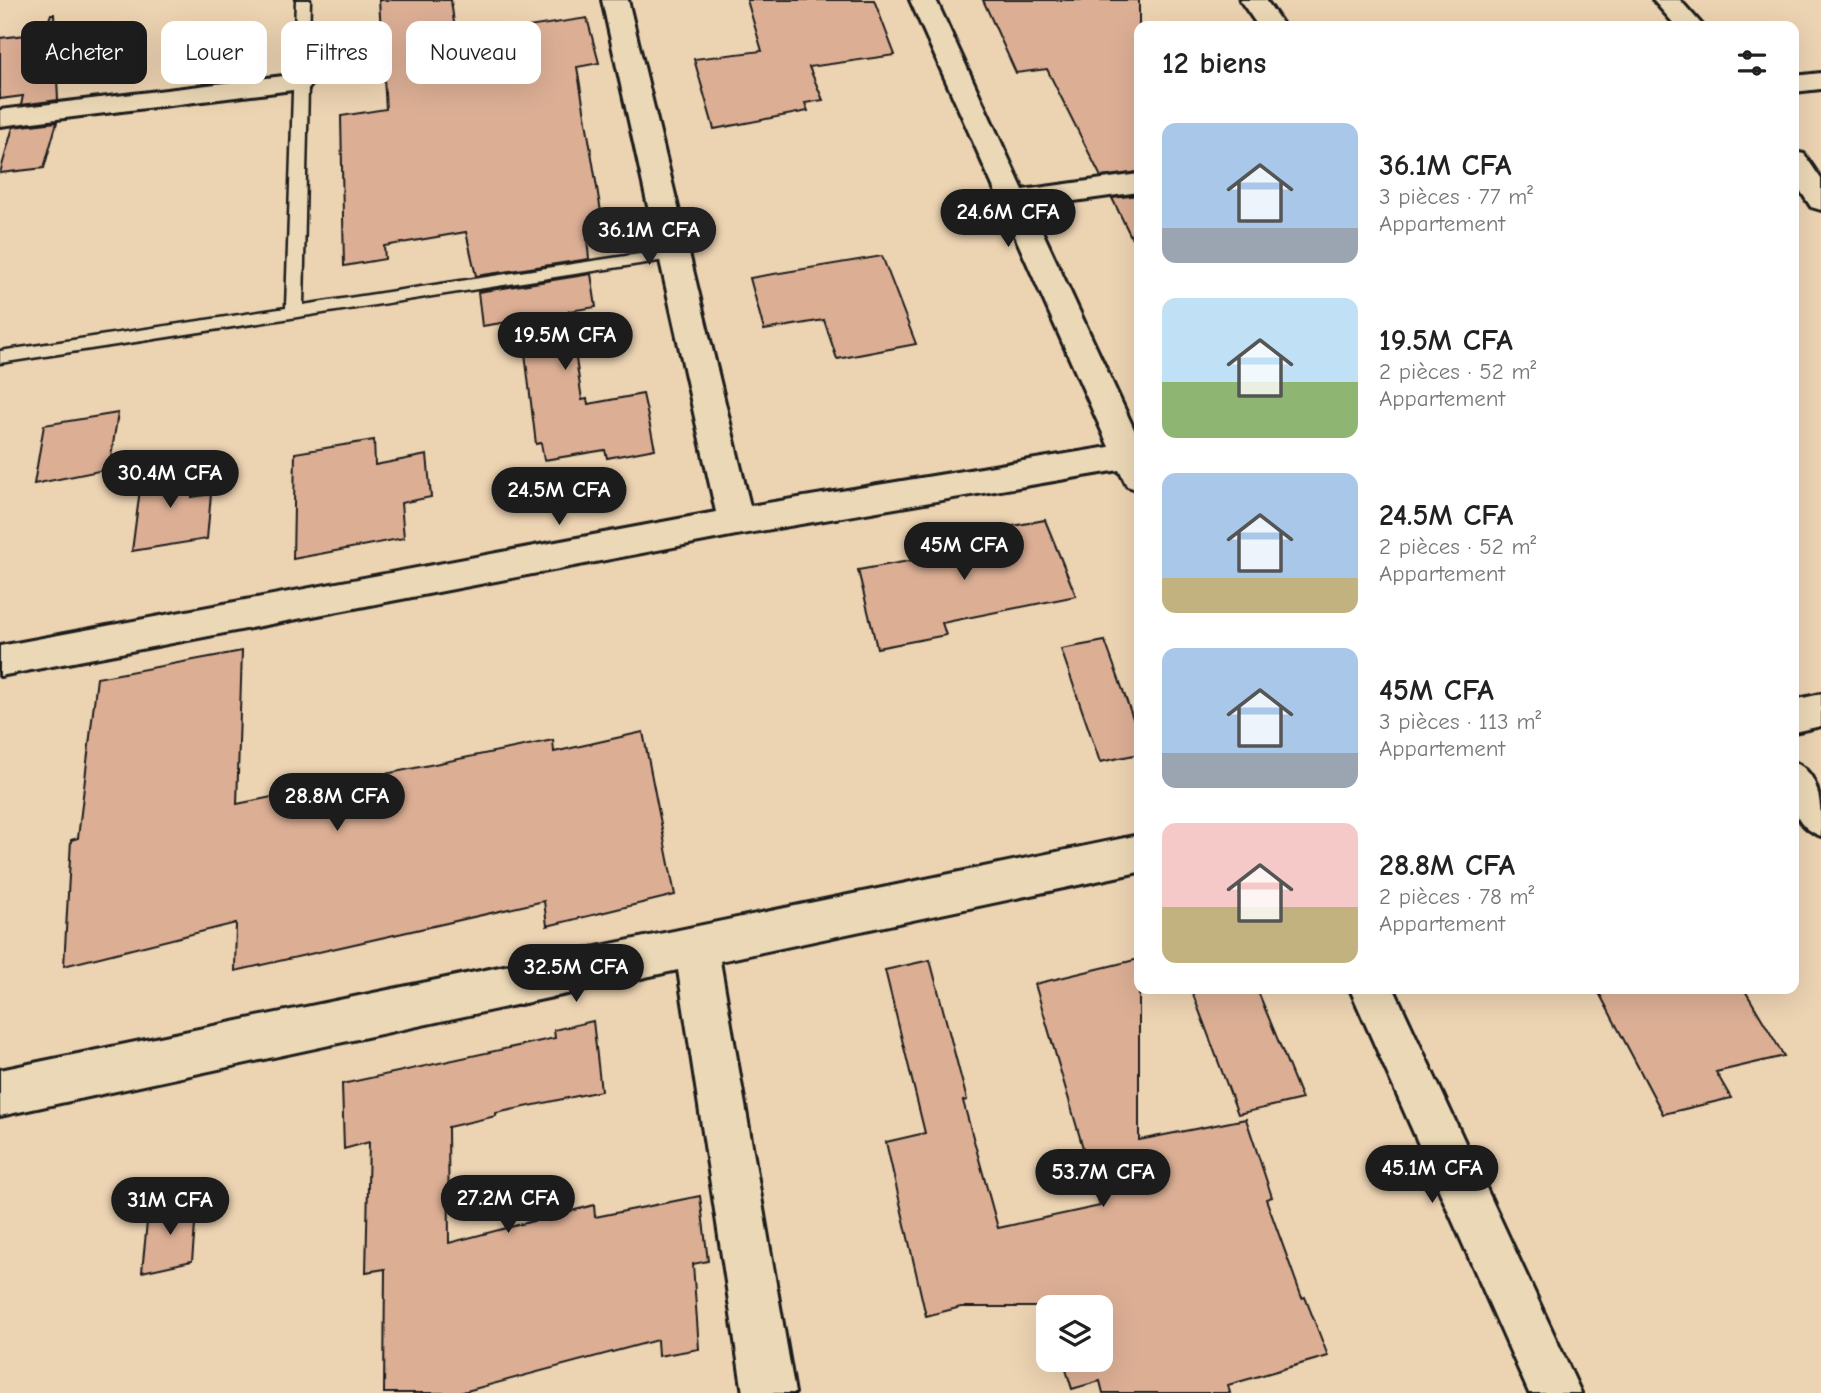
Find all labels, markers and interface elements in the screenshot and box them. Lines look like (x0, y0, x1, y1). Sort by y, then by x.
chip: Acheter (21, 21, 147, 84)
chip: Louer (161, 21, 267, 84)
chip: Filtres (281, 21, 392, 84)
chip: Nouveau (406, 21, 541, 84)
icon: filters (1733, 44, 1771, 82)
text: 12 biens (1162, 46, 1266, 81)
text: 36.1M CFA (1379, 148, 1512, 183)
icon: home (1218, 151, 1302, 235)
text: 3 pièces · 77 m² (1379, 183, 1533, 210)
pin: 24.6M CFA (928, 190, 1088, 249)
text: 24.6M CFA (957, 198, 1059, 225)
pin: 36.1M CFA (569, 208, 729, 267)
text: Appartement (1379, 210, 1505, 237)
text: 36.1M CFA (598, 216, 700, 243)
pin: 19.5M CFA (485, 312, 645, 372)
text: 19.5M CFA (514, 321, 616, 348)
text: 19.5M CFA (1379, 323, 1513, 358)
icon: home (1218, 326, 1302, 410)
text: 2 pièces · 52 m² (1379, 358, 1536, 385)
text: Appartement (1379, 385, 1505, 412)
pin: 30.4M CFA (90, 450, 250, 510)
text: 30.4M CFA (118, 459, 222, 486)
pin: 24.5M CFA (479, 468, 639, 527)
text: 24.5M CFA (507, 476, 611, 503)
text: 24.5M CFA (1379, 498, 1513, 533)
icon: home (1218, 501, 1302, 585)
pin: 45M CFA (899, 522, 1029, 582)
text: 45M CFA (920, 531, 1008, 558)
text: 2 pièces · 52 m² (1379, 533, 1536, 560)
text: Appartement (1379, 560, 1505, 587)
text: 45M CFA (1379, 673, 1494, 708)
icon: home (1218, 676, 1302, 760)
text: 3 pièces · 113 m² (1379, 708, 1541, 735)
text: Appartement (1379, 735, 1505, 762)
pin: 28.8M CFA (257, 774, 417, 833)
text: 28.8M CFA (285, 782, 389, 809)
text: 28.8M CFA (1379, 848, 1515, 883)
icon: home (1218, 851, 1302, 935)
text: 2 pièces · 78 m² (1379, 883, 1534, 910)
text: Appartement (1379, 910, 1505, 937)
pin: 32.5M CFA (496, 944, 656, 1004)
text: 32.5M CFA (524, 953, 628, 980)
pin: 45.1M CFA (1352, 1146, 1512, 1205)
pin: 53.7M CFA (1023, 1150, 1183, 1209)
text: 45.1M CFA (1381, 1154, 1483, 1181)
text: 53.7M CFA (1051, 1158, 1155, 1185)
pin: 27.2M CFA (428, 1176, 588, 1235)
pin: 31M CFA (105, 1178, 235, 1237)
text: 27.2M CFA (457, 1184, 559, 1211)
text: 31M CFA (127, 1186, 213, 1213)
map controls (1036, 1295, 1113, 1372)
button: layers (1036, 1295, 1113, 1372)

